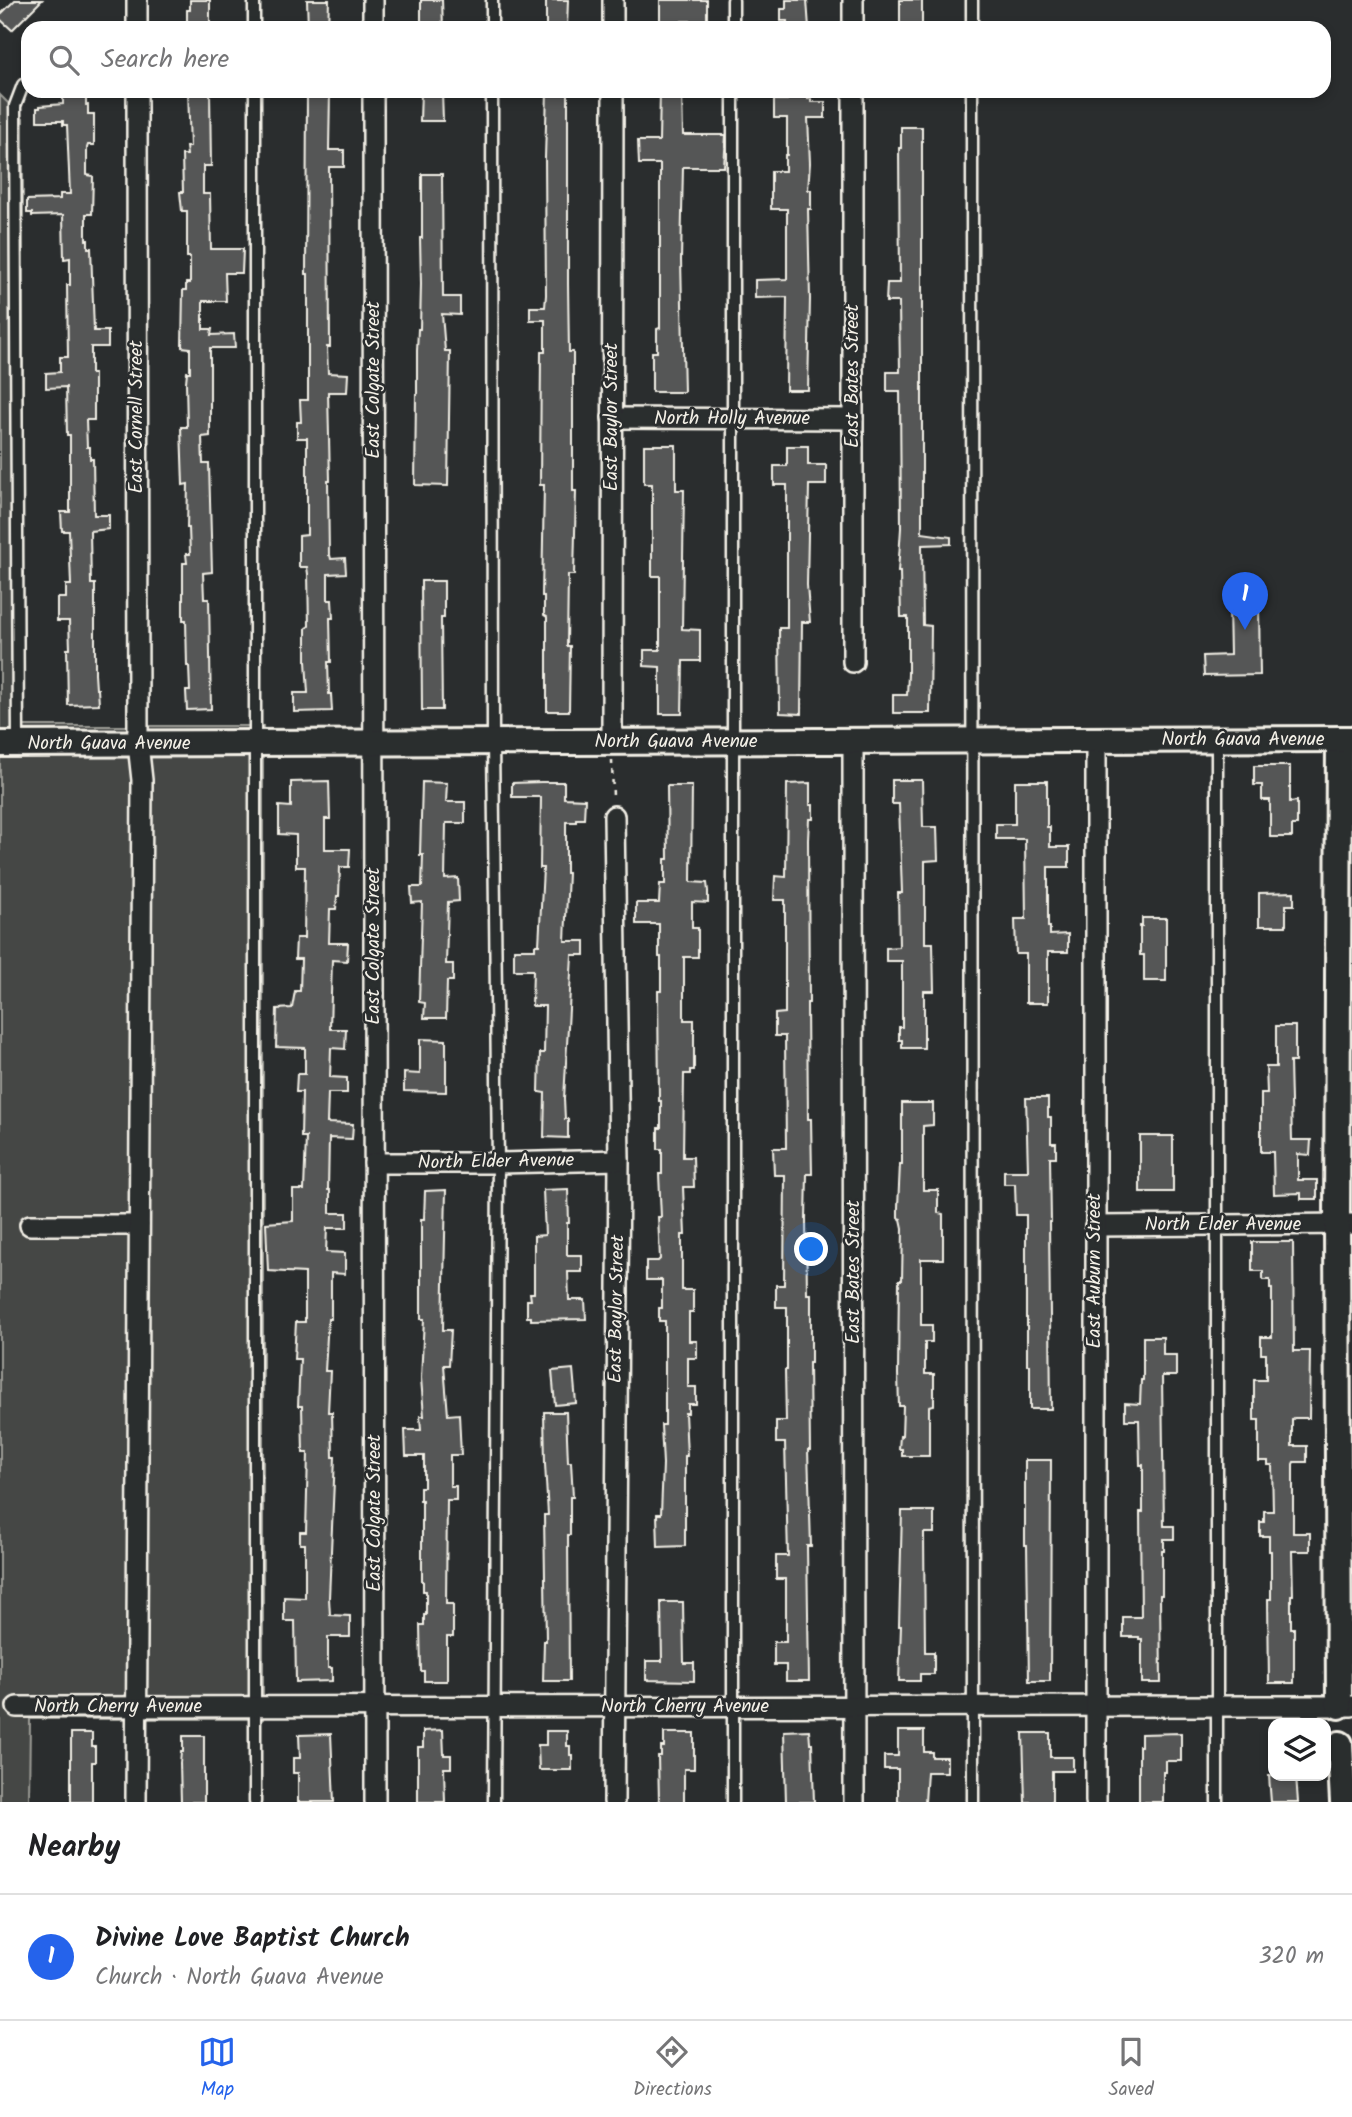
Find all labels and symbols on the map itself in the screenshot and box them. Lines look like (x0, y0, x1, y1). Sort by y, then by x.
street label: East Colgate Street (359, 301, 389, 459)
street label: East Bates Street (838, 303, 868, 448)
street label: East Cornell Street (122, 340, 152, 494)
street label: East Baylor Street (597, 342, 627, 491)
street label: North Holly Avenue (654, 404, 810, 434)
pin: 1 (1222, 572, 1268, 630)
street label: North Guava Avenue (1161, 725, 1325, 755)
street label: North Guava Avenue (594, 727, 758, 757)
street label: North Guava Avenue (27, 729, 191, 759)
street label: East Colgate Street (359, 867, 389, 1025)
street label: North Elder Avenue (417, 1146, 575, 1178)
street label: East Auburn Street (1080, 1193, 1110, 1349)
street label: East Bates Street (839, 1199, 869, 1344)
street label: North Elder Avenue (1145, 1210, 1302, 1240)
your location (794, 1232, 828, 1266)
street label: East Baylor Street (601, 1234, 633, 1383)
street label: East Colgate Street (360, 1434, 390, 1592)
street label: North Cherry Avenue (34, 1692, 202, 1722)
street label: North Cherry Avenue (601, 1692, 769, 1722)

